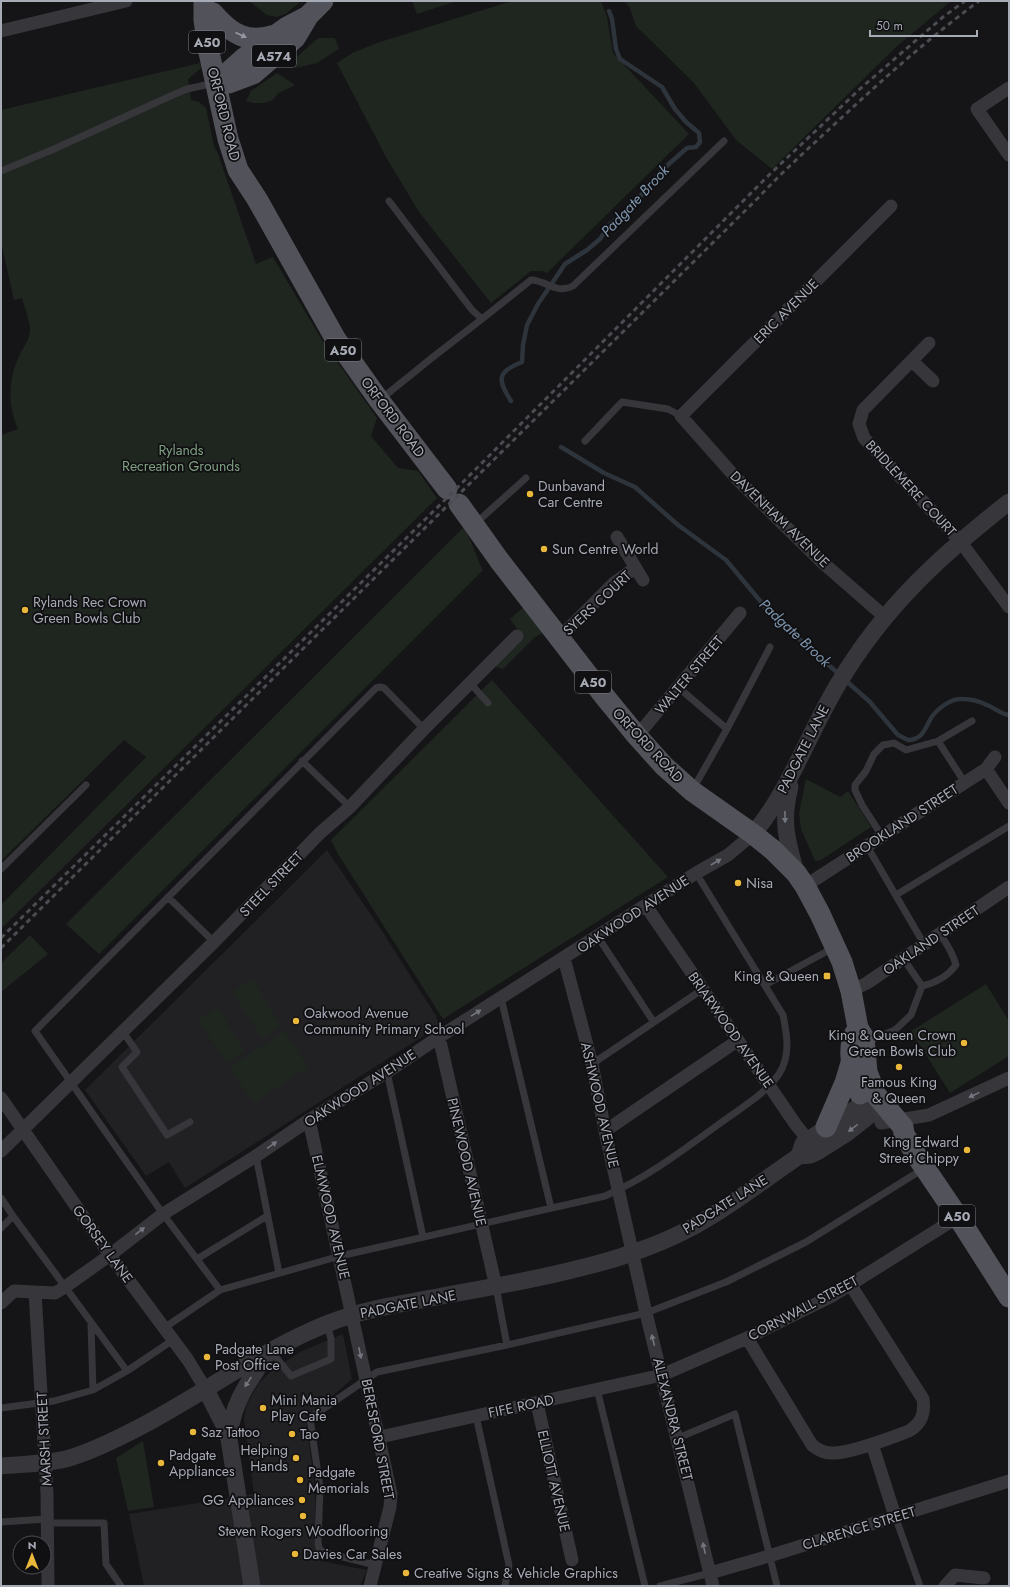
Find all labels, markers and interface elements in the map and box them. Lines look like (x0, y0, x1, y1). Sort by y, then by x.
scale bar (870, 12, 977, 38)
text: 50 m (876, 17, 903, 35)
road number: A50 (189, 31, 225, 53)
one-way arrow (235, 32, 247, 38)
road number: A574 (252, 45, 296, 67)
street label: ORFORD ROAD (203, 65, 245, 163)
water label: Padgate Brook (596, 160, 675, 242)
street label: ERIC AVENUE (749, 274, 823, 348)
road number: A50 (325, 339, 361, 361)
street label: ORFORD ROAD (356, 373, 430, 461)
street label: BRIDLEMERE COURT (861, 435, 961, 541)
park label: Rylands Recreation Grounds (122, 440, 240, 476)
street label: DAVENHAM AVENUE (726, 466, 834, 572)
place label: Dunbavand Car Centre (538, 476, 605, 512)
marker: Dunbavand Car Centre (525, 489, 535, 499)
place label: Sun Centre World (552, 539, 658, 559)
marker: Sun Centre World (539, 544, 549, 554)
street label: SYERS COURT (558, 566, 636, 640)
place label: Rylands Rec Crown Green Bowls Club (33, 592, 147, 628)
water label: Padgate Brook (754, 594, 836, 673)
marker: Rylands Rec Crown Green Bowls Club (20, 605, 30, 615)
street label: WALTER STREET (650, 631, 728, 719)
road number: A50 (575, 671, 611, 693)
street label: PADGATE LANE (772, 701, 834, 797)
street label: ORFORD ROAD (608, 703, 688, 787)
street label: BROOKLAND STREET (842, 779, 962, 867)
one-way arrow (782, 811, 788, 824)
street label: STEEL STREET (235, 846, 308, 921)
one-way arrow (710, 859, 722, 866)
street label: OAKWOOD AVENUE (573, 870, 693, 958)
place label: Nisa (746, 873, 773, 893)
marker: Nisa (733, 878, 743, 888)
street label: OAKLAND STREET (879, 900, 984, 980)
place label: King & Queen (734, 966, 819, 986)
street label: BRIARWOOD AVENUE (683, 968, 779, 1092)
marker: King & Queen (822, 971, 832, 981)
place label: Oakwood Avenue Community Primary School (304, 1003, 464, 1039)
one-way arrow (470, 1010, 482, 1017)
marker: Oakwood Avenue Community Primary School (291, 1016, 301, 1026)
place label: King & Queen Crown Green Bowls Club (828, 1025, 956, 1061)
marker: King & Queen Crown Green Bowls Club (959, 1038, 969, 1048)
street label: ASHWOOD AVENUE (576, 1040, 624, 1170)
street label: OAKWOOD AVENUE (300, 1044, 420, 1132)
marker: Famous King & Queen (894, 1062, 904, 1072)
place label: Famous King & Queen (861, 1072, 937, 1108)
one-way arrow (968, 1092, 980, 1098)
street label: PINEWOOD AVENUE (442, 1096, 492, 1228)
one-way arrow (848, 1124, 858, 1132)
place label: King Edward Street Chippy (879, 1132, 960, 1168)
one-way arrow (267, 1141, 278, 1148)
marker: King Edward Street Chippy (962, 1145, 972, 1155)
street label: ELMWOOD AVENUE (307, 1153, 355, 1281)
street label: PADGATE LANE (679, 1170, 771, 1238)
street label: GORSEY LANE (68, 1201, 138, 1287)
road number: A50 (939, 1205, 975, 1227)
one-way arrow (135, 1227, 146, 1236)
street label: CORNWALL STREET (745, 1270, 862, 1345)
street label: PADGATE LANE (358, 1285, 458, 1323)
one-way arrow (650, 1334, 656, 1346)
place label: Padgate Lane Post Office (215, 1339, 294, 1375)
one-way arrow (358, 1347, 364, 1359)
marker: Padgate Lane Post Office (202, 1352, 212, 1362)
street label: ALEXANDRA STREET (648, 1356, 698, 1483)
one-way arrow (244, 1377, 252, 1387)
street label: BERESFORD STREET (357, 1377, 400, 1501)
street label: FIFE ROAD (486, 1389, 556, 1423)
place label: Mini Mania Play Cafe (271, 1390, 337, 1426)
street label: MARSH STREET (32, 1391, 56, 1487)
marker: Mini Mania Play Cafe (258, 1403, 268, 1413)
place label: Saz Tattoo (201, 1422, 260, 1442)
place label: Tao (300, 1424, 320, 1444)
marker: Saz Tattoo (188, 1427, 198, 1437)
street label: ELLIOTT AVENUE (533, 1428, 575, 1534)
marker: Tao (287, 1429, 297, 1439)
place label: Helping Hands (241, 1440, 288, 1476)
place label: Padgate Appliances (169, 1445, 235, 1481)
marker: Helping Hands (291, 1453, 301, 1463)
marker: Padgate Appliances (156, 1458, 166, 1468)
place label: Padgate Memorials (308, 1462, 370, 1498)
marker: Padgate Memorials (295, 1475, 305, 1485)
place label: GG Appliances (202, 1490, 294, 1510)
marker: GG Appliances (297, 1495, 307, 1505)
street label: CLARENCE STREET (800, 1501, 919, 1555)
marker: Steven Rogers Woodflooring (298, 1511, 308, 1521)
place label: Steven Rogers Woodflooring (218, 1521, 388, 1541)
north arrow (12, 1535, 52, 1575)
text: N (28, 1537, 36, 1553)
one-way arrow (700, 1542, 706, 1554)
place label: Davies Car Sales (303, 1544, 402, 1564)
marker: Davies Car Sales (290, 1549, 300, 1559)
place label: Creative Signs & Vehicle Graphics (414, 1563, 618, 1583)
marker: Creative Signs & Vehicle Graphics (401, 1568, 411, 1578)

